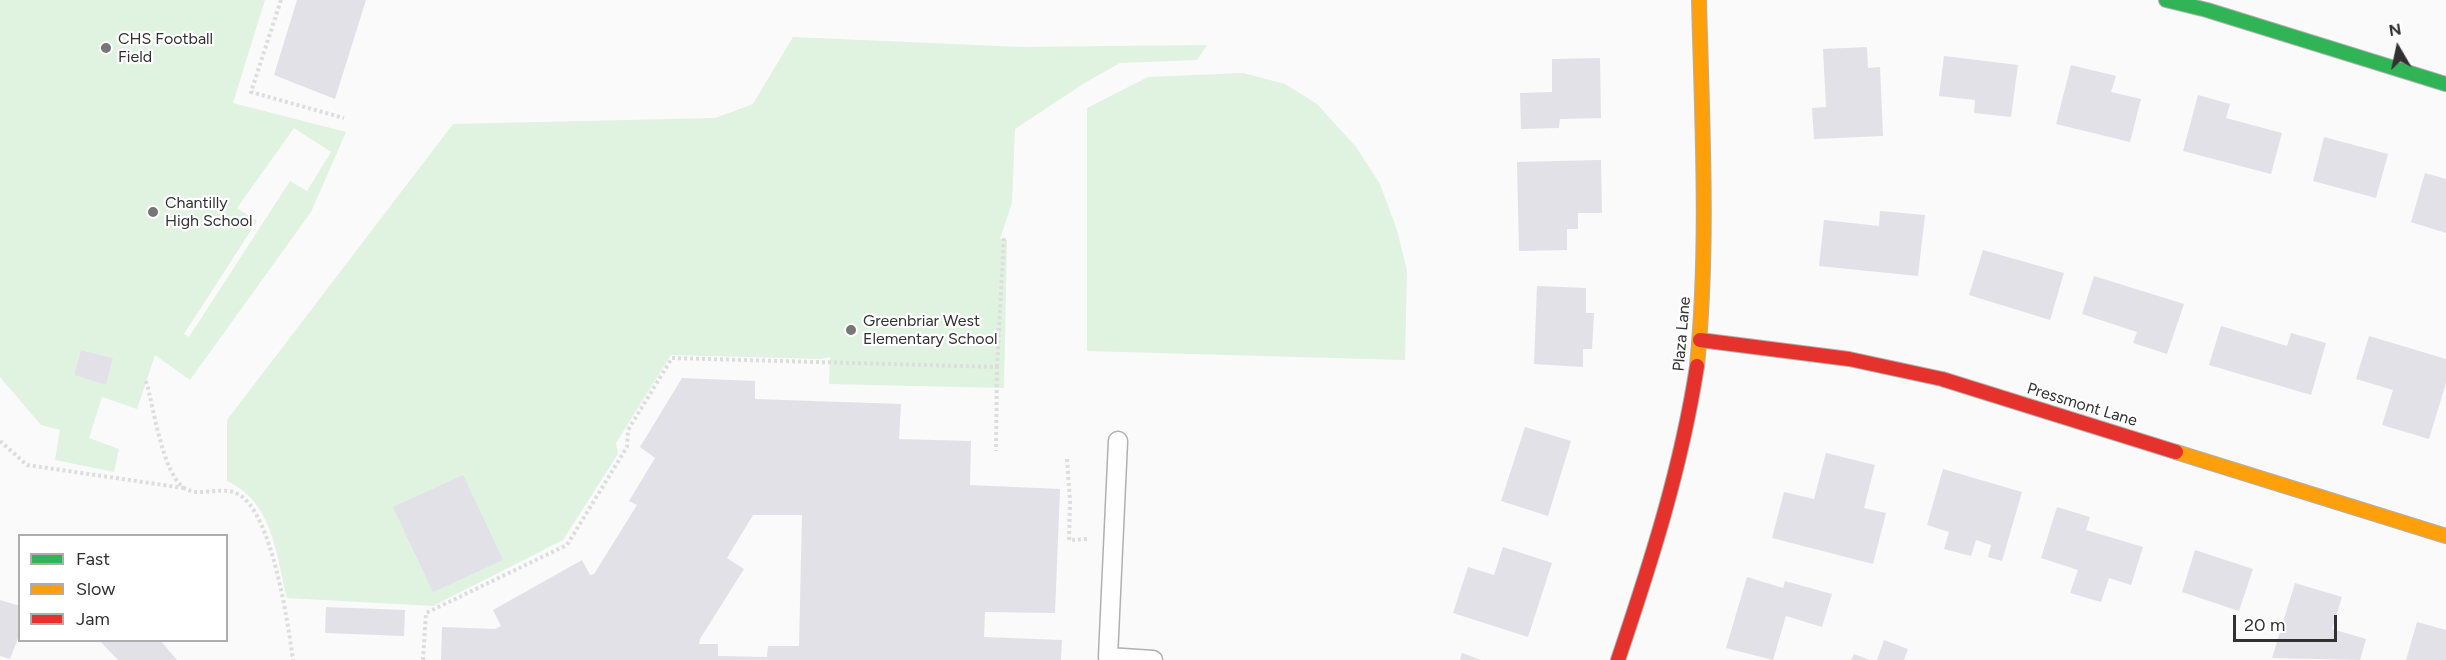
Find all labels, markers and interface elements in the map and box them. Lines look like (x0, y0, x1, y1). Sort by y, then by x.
north arrow (2368, 18, 2428, 78)
text: N (2388, 19, 2403, 40)
place label: CHS Football Field (118, 29, 213, 67)
marker: CHS Football Field (99, 41, 113, 55)
place label: Chantilly High School (165, 193, 252, 231)
marker: Chantilly High School (146, 205, 160, 219)
street label: Plaza Lane (1669, 296, 1695, 372)
place label: Greenbriar West Elementary School (863, 311, 997, 349)
marker: Greenbriar West Elementary School (844, 323, 858, 337)
street label: Pressmont Lane (2025, 379, 2139, 431)
legend (18, 534, 228, 642)
text: Fast (76, 548, 110, 570)
text: Slow (76, 578, 115, 600)
scale bar (2236, 603, 2340, 641)
text: Jam (76, 608, 110, 630)
text: 20 m (2244, 614, 2285, 636)

